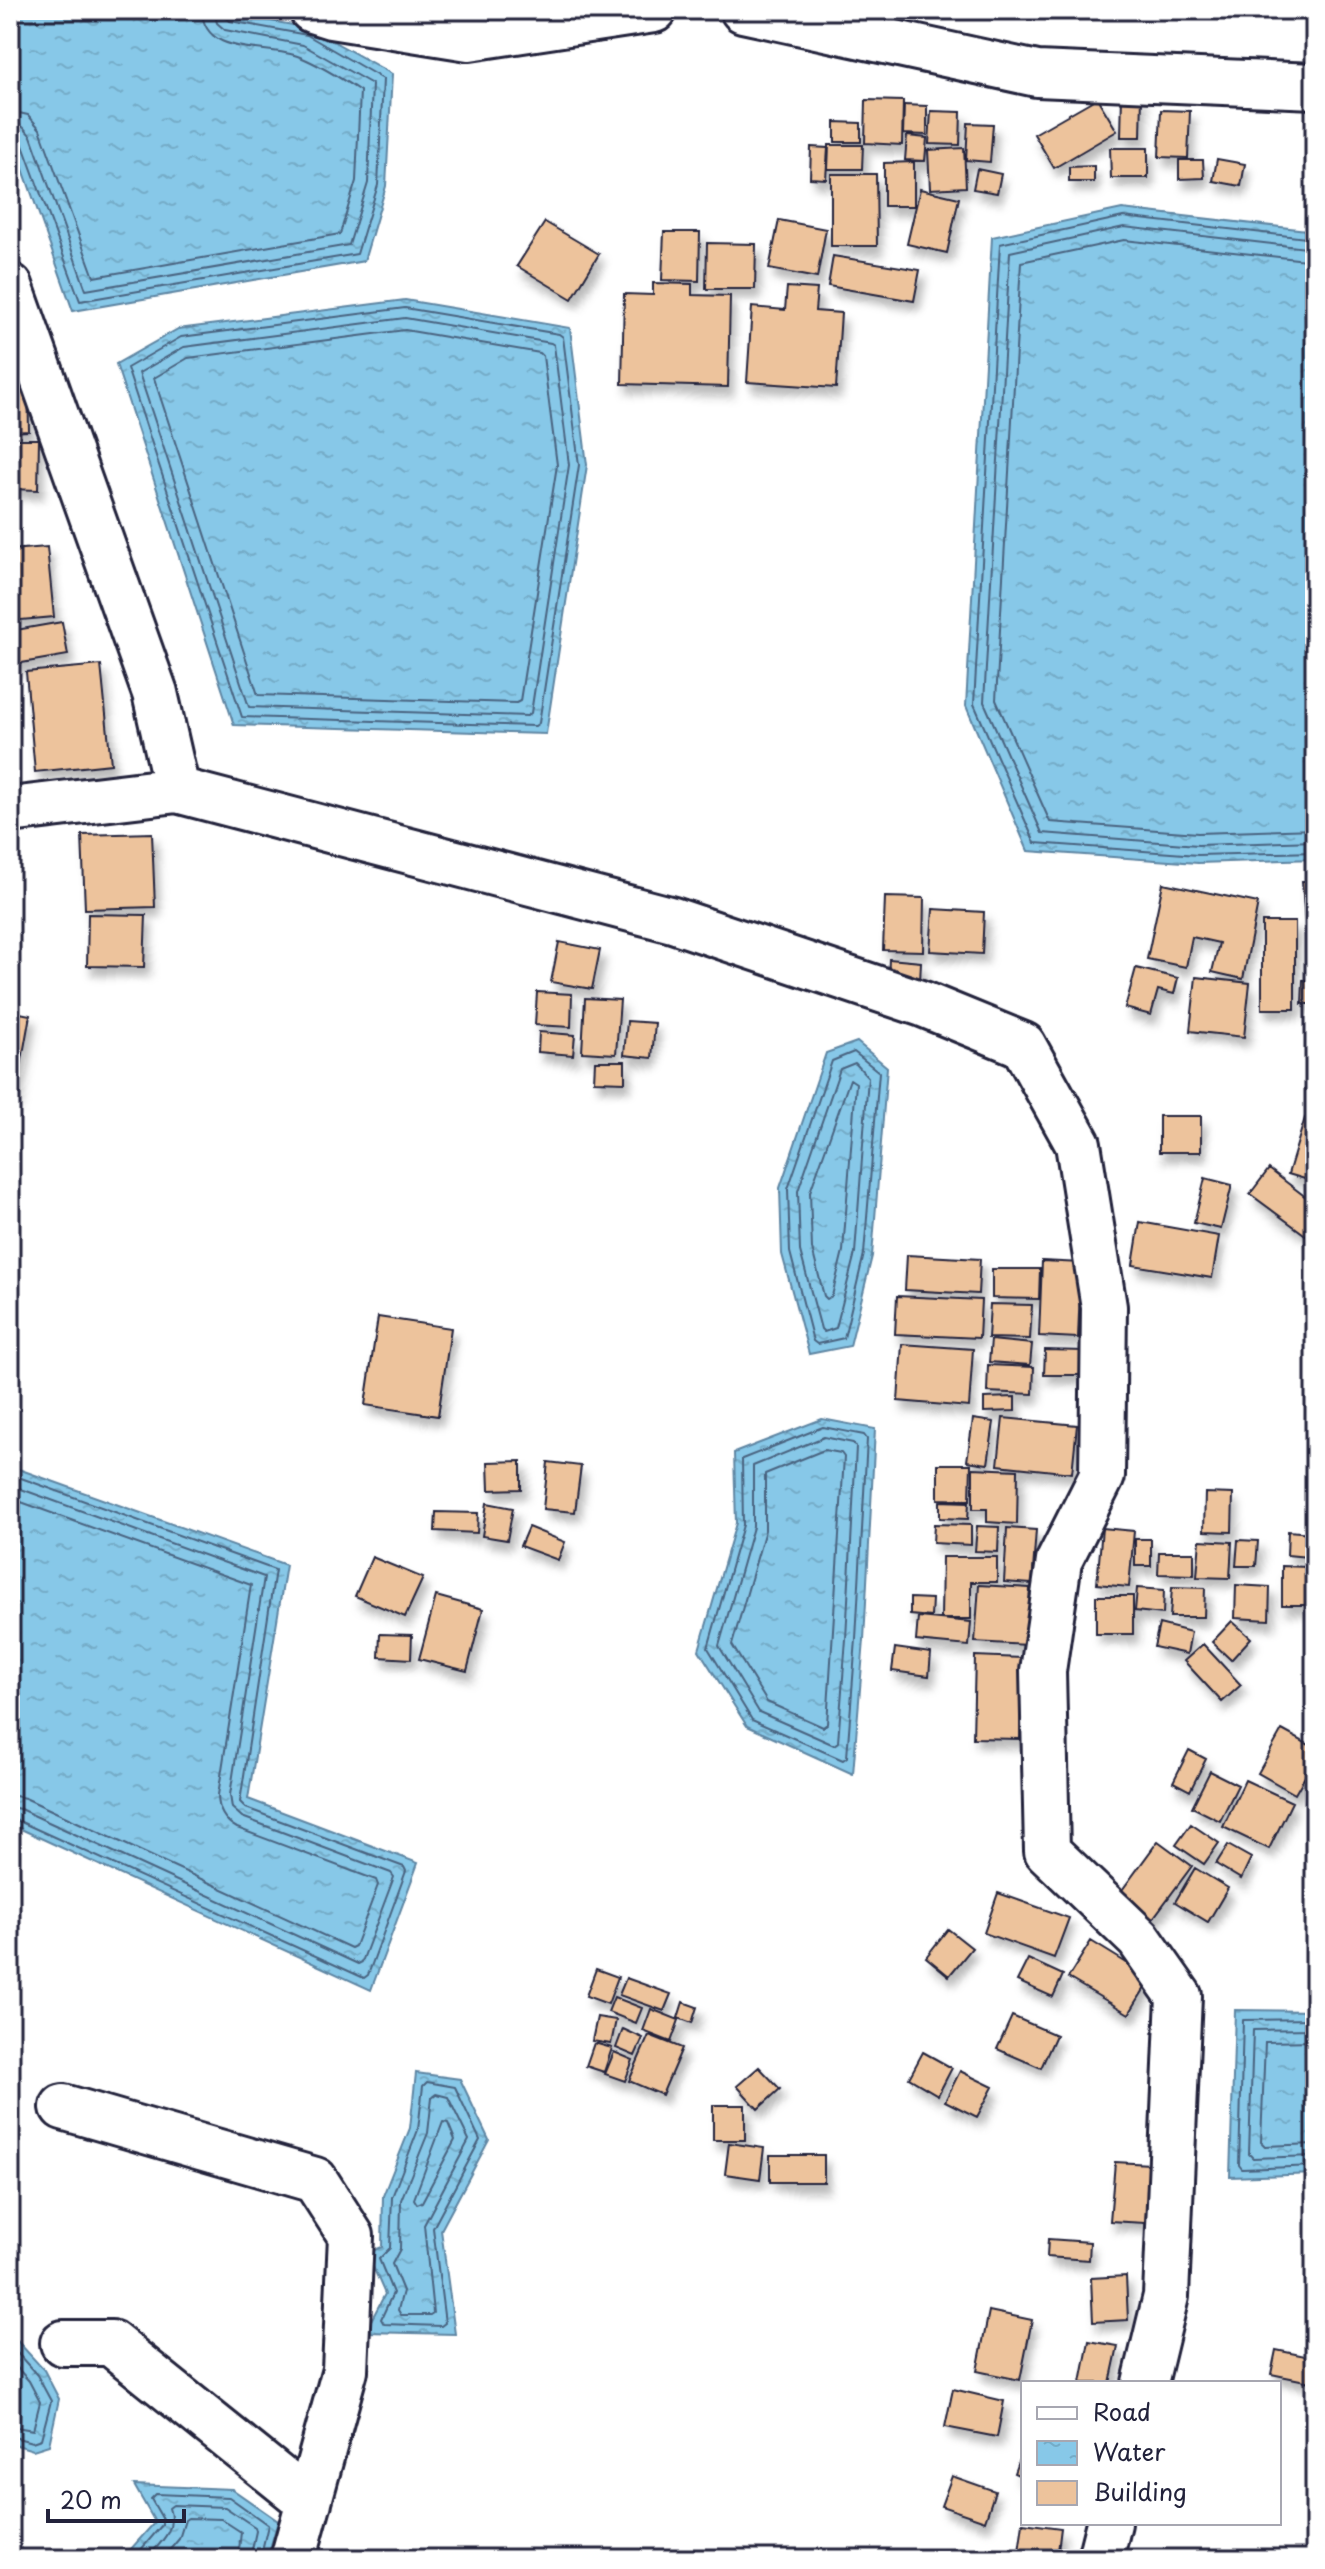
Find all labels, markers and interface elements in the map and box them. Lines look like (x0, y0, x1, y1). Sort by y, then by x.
legend (1021, 2381, 1281, 2525)
text: Road (1093, 2393, 1151, 2429)
text: Water (1093, 2433, 1166, 2469)
scale bar (48, 2473, 184, 2523)
text: Building (1093, 2473, 1187, 2509)
text: 20 m (60, 2481, 122, 2517)

